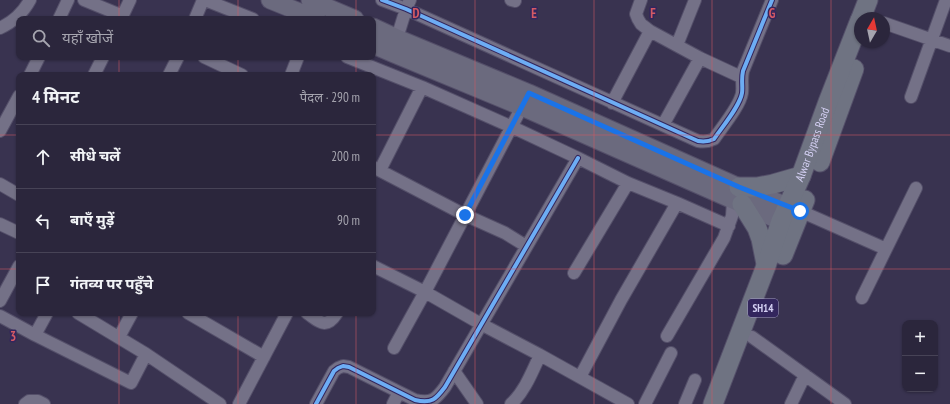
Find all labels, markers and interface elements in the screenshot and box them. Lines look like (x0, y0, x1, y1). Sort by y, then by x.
text: D (413, 5, 420, 22)
text: E (531, 5, 537, 22)
text: F (650, 5, 656, 22)
text: G (769, 5, 776, 22)
north arrow (854, 12, 890, 48)
search box (16, 16, 376, 60)
icon: search (30, 27, 52, 49)
text: यहाँ खोजें (62, 28, 113, 47)
text: 4 मिनट (32, 86, 79, 108)
text: पैदल · 290 m (300, 89, 360, 106)
street label: Alwar Bypass Road (792, 105, 832, 184)
icon: ahead (32, 146, 54, 168)
text: सीधे चलें (70, 146, 120, 165)
text: 200 m (331, 148, 360, 165)
route start (791, 202, 809, 220)
route end (456, 206, 474, 224)
icon: left (32, 210, 54, 232)
text: बाएँ मुड़ें (70, 210, 114, 229)
text: 90 m (337, 212, 360, 229)
icon: arrive (32, 274, 54, 296)
text: गंतव्य पर पहुँचे (70, 274, 153, 293)
road number: SH14 (748, 299, 778, 317)
map controls (902, 320, 938, 392)
button: + (902, 320, 938, 356)
text: 3 (10, 328, 16, 345)
button: − (902, 356, 938, 392)

